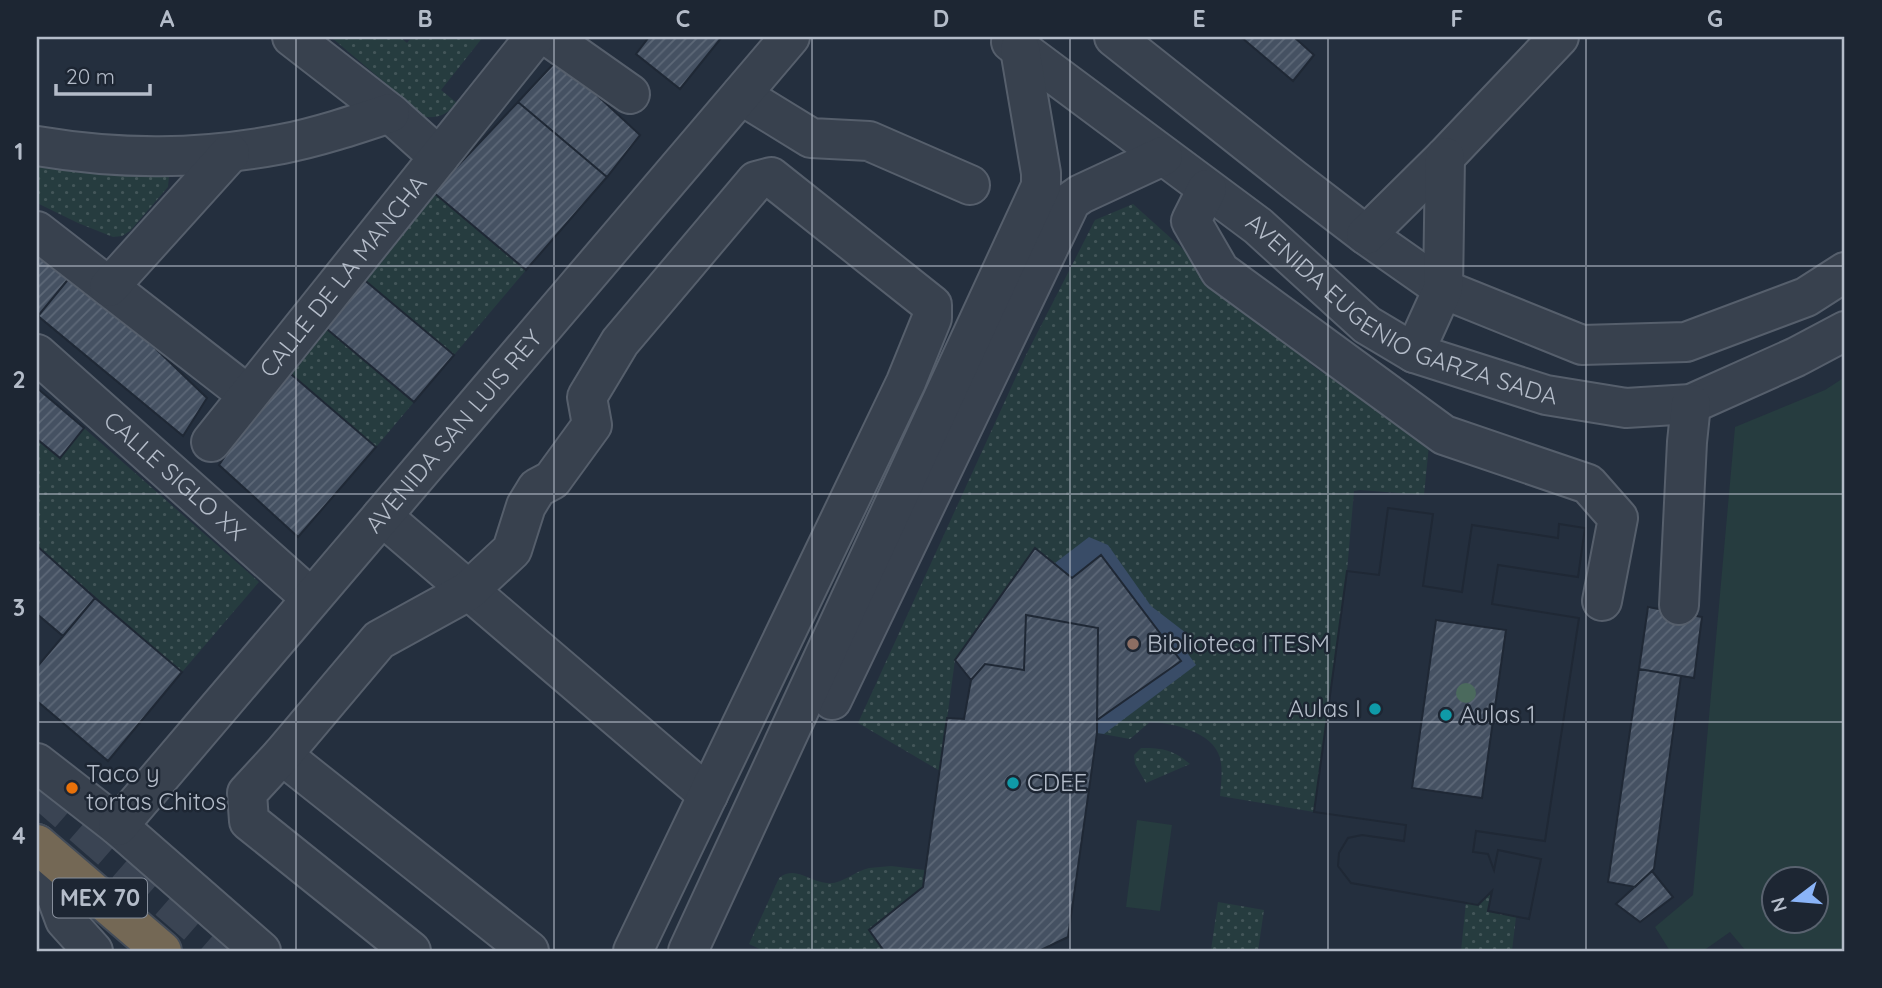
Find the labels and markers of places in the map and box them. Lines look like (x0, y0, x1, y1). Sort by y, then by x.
place label: Biblioteca ITESM (1147, 628, 1330, 658)
marker: Biblioteca ITESM (1125, 636, 1141, 652)
place label: Aulas I (1288, 693, 1361, 723)
place label: Aulas 1 (1460, 699, 1536, 729)
marker: Aulas I (1367, 701, 1383, 717)
marker: Aulas 1 (1438, 707, 1454, 723)
place label: Taco y tortas Chitos (86, 758, 226, 816)
place label: CDEE (1027, 767, 1087, 797)
marker: CDEE (1005, 775, 1021, 791)
marker: Taco y tortas Chitos (64, 780, 80, 796)

